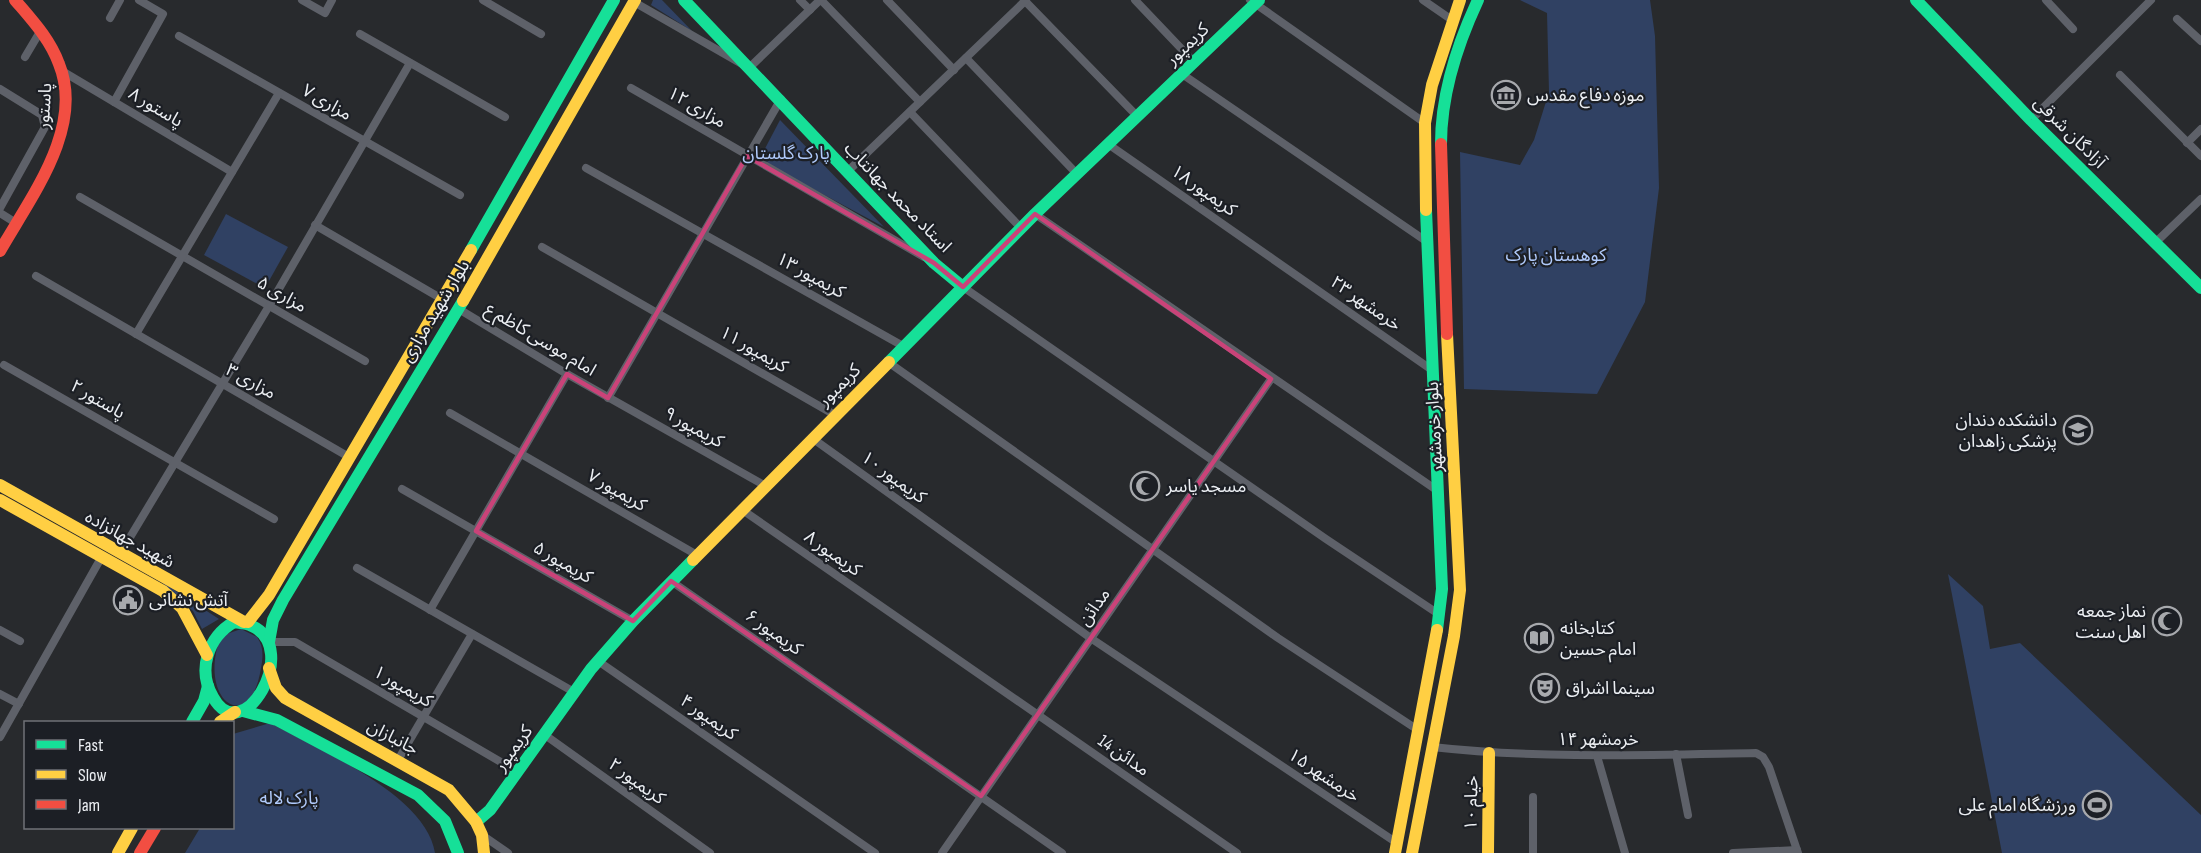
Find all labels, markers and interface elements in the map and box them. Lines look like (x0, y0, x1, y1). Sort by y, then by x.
street label: کریمپور (1161, 18, 1214, 71)
museum icon: موزه دفاع مقدس (1490, 79, 1522, 111)
street label: مزاری ۷ (298, 80, 355, 125)
street label: پاستور (33, 82, 56, 131)
street label: مزاری ۱۲ (664, 82, 730, 133)
street label: پاستور ۸ (125, 83, 187, 132)
place label: موزه دفاع مقدس (1527, 85, 1645, 109)
street label: آزادگان شرقی (2029, 92, 2111, 173)
street label: استاد محمد جهانتاب (840, 138, 956, 257)
park label: پارک گلستان (742, 143, 830, 164)
street label: کریمپور ۱۸ (1167, 160, 1241, 221)
park label: کوهستان پارک (1506, 245, 1607, 266)
street label: کریمپور ۱۳ (773, 248, 849, 303)
street label: بلوار شهید مزاری (397, 256, 474, 366)
street label: خرمشهر ۲۳ (1326, 271, 1405, 335)
street label: مزاری ۵ (253, 272, 310, 317)
street label: امام موسی کاظم ع (480, 298, 600, 383)
street label: کریمپور ۱۱ (716, 322, 792, 378)
street label: مزاری ۳ (222, 359, 279, 404)
street label: کریمپور (813, 359, 866, 412)
street label: پاستور ۲ (67, 375, 129, 424)
street label: بلوار خرمشهر (1422, 381, 1447, 474)
street label: کریمپور ۹ (660, 403, 728, 453)
place label: دانشکده دندان پزشکی زاهدان (1955, 410, 2057, 452)
school or university icon: دانشکده دندان پزشکی زاهدان (2062, 414, 2094, 446)
street label: کریمپور ۱۰ (857, 447, 931, 508)
street label: کریمپور ۷ (583, 465, 651, 516)
mosque icon: مسجد یاسر (1129, 470, 1161, 502)
place label: مسجد یاسر (1165, 476, 1247, 497)
street label: شهید جهانزاده (81, 506, 178, 573)
street label: کریمپور ۸ (800, 526, 866, 581)
street label: کریمپور ۵ (529, 537, 597, 588)
public building icon: آتش نشانی (112, 584, 144, 616)
street label: مدائن (1074, 584, 1115, 630)
place label: آتش نشانی (149, 590, 229, 611)
place label: نماز جمعه اهل سنت (2075, 601, 2146, 643)
street label: کریمپور ۶ (741, 605, 807, 660)
mosque icon: نماز جمعه اهل سنت (2151, 605, 2183, 637)
place label: کتابخانه امام حسین (1560, 618, 1636, 663)
library icon: کتابخانه امام حسین (1523, 622, 1555, 654)
street label: کریمپور ۱ (369, 661, 437, 712)
theatre icon: سینما اشراق (1529, 672, 1561, 704)
place label: سینما اشراق (1566, 678, 1655, 699)
street label: کریمپور ۴ (676, 690, 742, 745)
street label: جانبازان (364, 715, 422, 760)
legend (24, 721, 234, 829)
street label: کریمپور (489, 721, 538, 776)
street label: خرمشهر ۱۴ (1557, 729, 1639, 750)
street label: مدائن 14 (1094, 730, 1153, 781)
text: Fast (78, 735, 104, 756)
street label: خرمشهر ۱۵ (1284, 744, 1363, 807)
street label: کریمپور ۲ (604, 754, 670, 809)
text: Slow (78, 765, 107, 786)
street label: خیام ۱۰ (1461, 775, 1485, 831)
park label: پارک لاله (259, 788, 319, 809)
sports icon: ورزشگاه امام علی (2081, 789, 2113, 821)
text: Jam (77, 795, 100, 816)
place label: ورزشگاه امام علی (1958, 795, 2076, 819)

